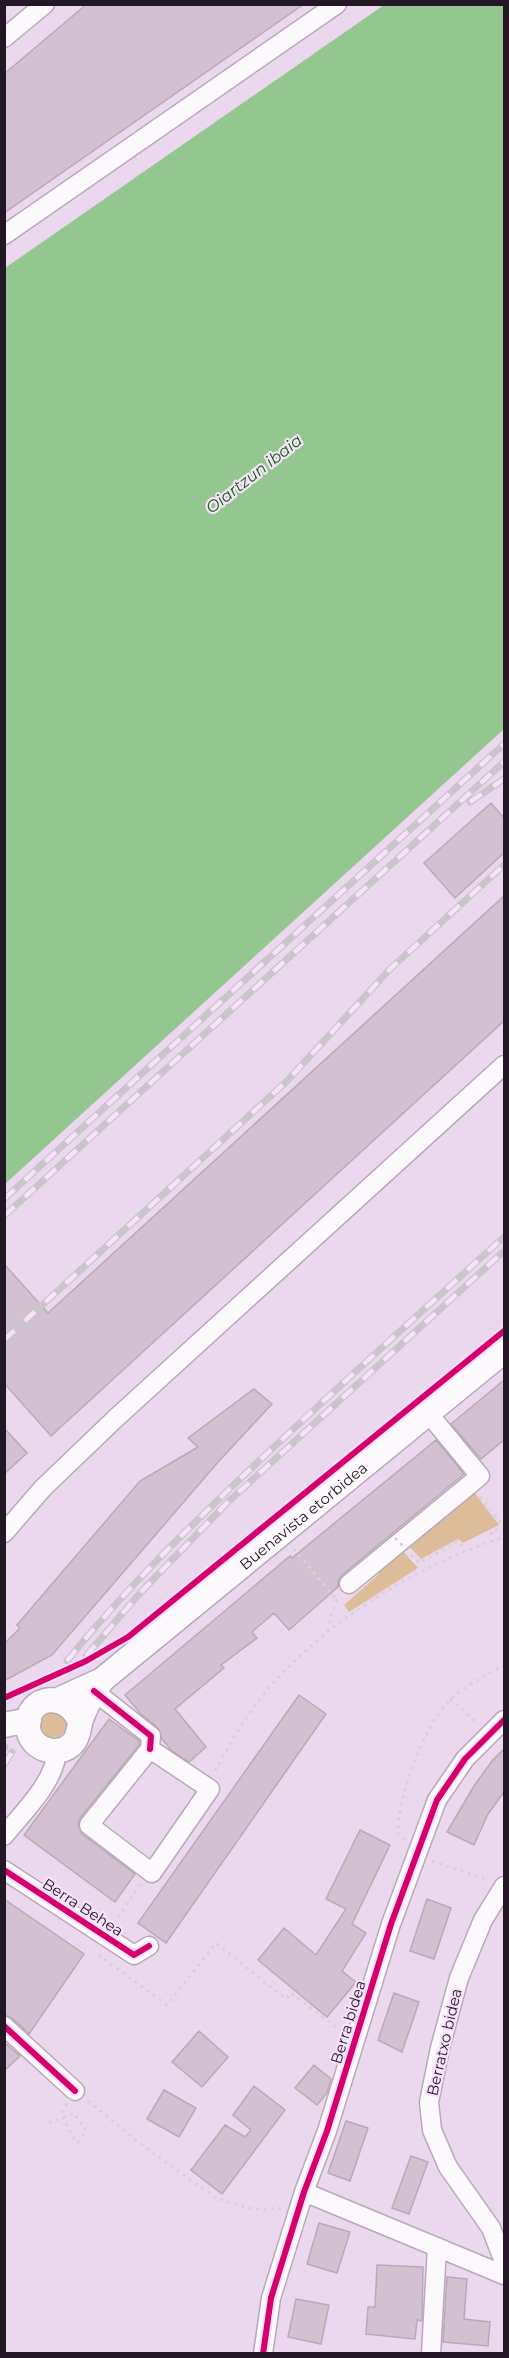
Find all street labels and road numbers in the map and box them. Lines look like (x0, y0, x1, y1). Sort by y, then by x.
street label: Buenavista etorbidea (235, 1458, 371, 1573)
street label: Berra Behea (39, 1874, 127, 1940)
street label: Berra bidea (326, 1978, 370, 2066)
street label: Berratxo bidea (422, 1986, 466, 2098)

